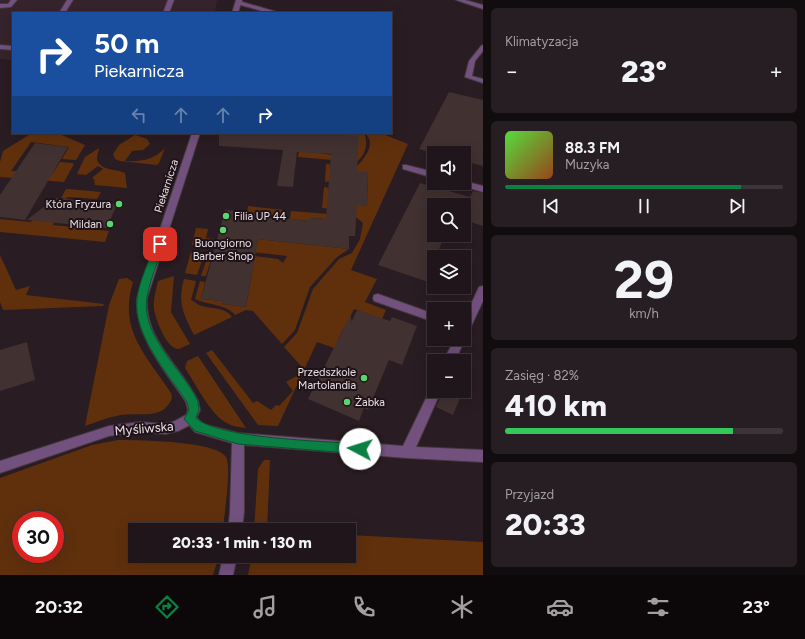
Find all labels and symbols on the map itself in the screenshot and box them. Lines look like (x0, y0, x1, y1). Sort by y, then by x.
street label: Piekarnicza (152, 158, 181, 214)
place label: Która Fryzura (46, 198, 111, 211)
marker: Która Fryzura (114, 199, 124, 209)
place label: Filia UP 44 (234, 210, 287, 223)
marker: Filia UP 44 (221, 211, 231, 221)
place label: Mildan (70, 218, 102, 231)
marker: Mildan (105, 219, 115, 229)
marker: Buongiorno Barber Shop (218, 225, 228, 235)
pin (143, 227, 177, 261)
place label: Buongiorno Barber Shop (193, 237, 254, 263)
place label: Przedszkole Martolandia (298, 366, 356, 392)
marker: Przedszkole Martolandia (359, 373, 369, 383)
place label: Żabka (355, 396, 385, 409)
marker: Żabka (342, 397, 352, 407)
street label: Myśliwska (114, 418, 174, 439)
position arrow (339, 428, 381, 470)
speed limit sign: 30 (12, 511, 64, 563)

